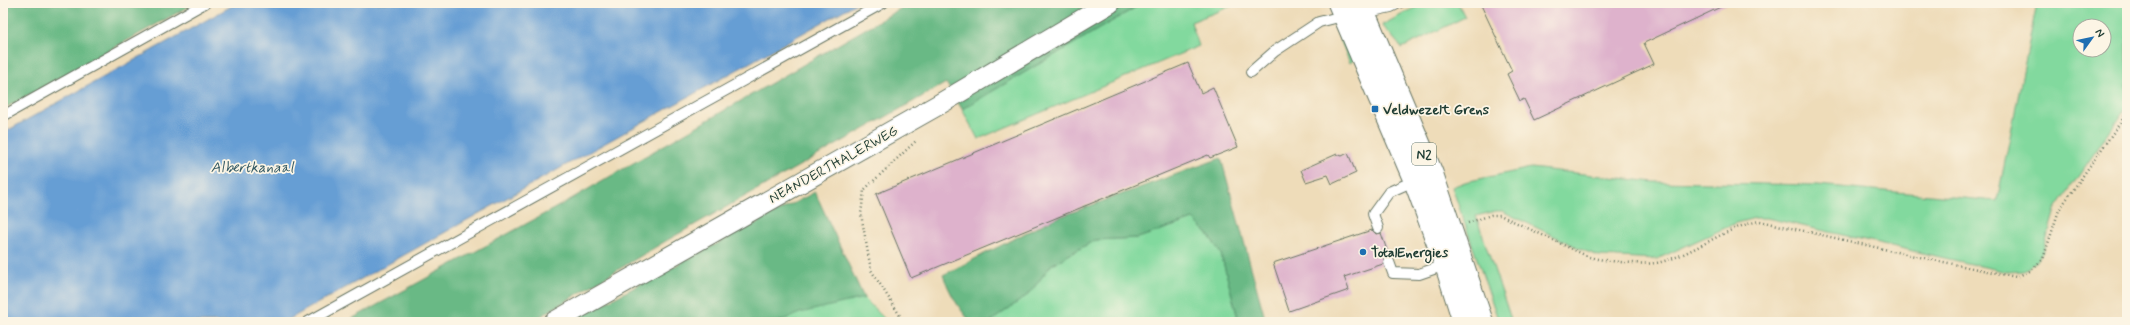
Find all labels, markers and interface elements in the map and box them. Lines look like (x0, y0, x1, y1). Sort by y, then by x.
north arrow (2072, 18, 2112, 58)
text: N (2092, 26, 2107, 40)
place label: Veldwezelt Grens (1383, 101, 1490, 119)
marker: Veldwezelt Grens (1370, 104, 1380, 114)
street label: NEANDERTHALERWEG (766, 122, 901, 208)
road number: N2 (1412, 143, 1436, 165)
water label: Albertkanaal (211, 158, 295, 178)
place label: TotalEnergies (1371, 244, 1449, 264)
marker: TotalEnergies (1358, 247, 1368, 257)

